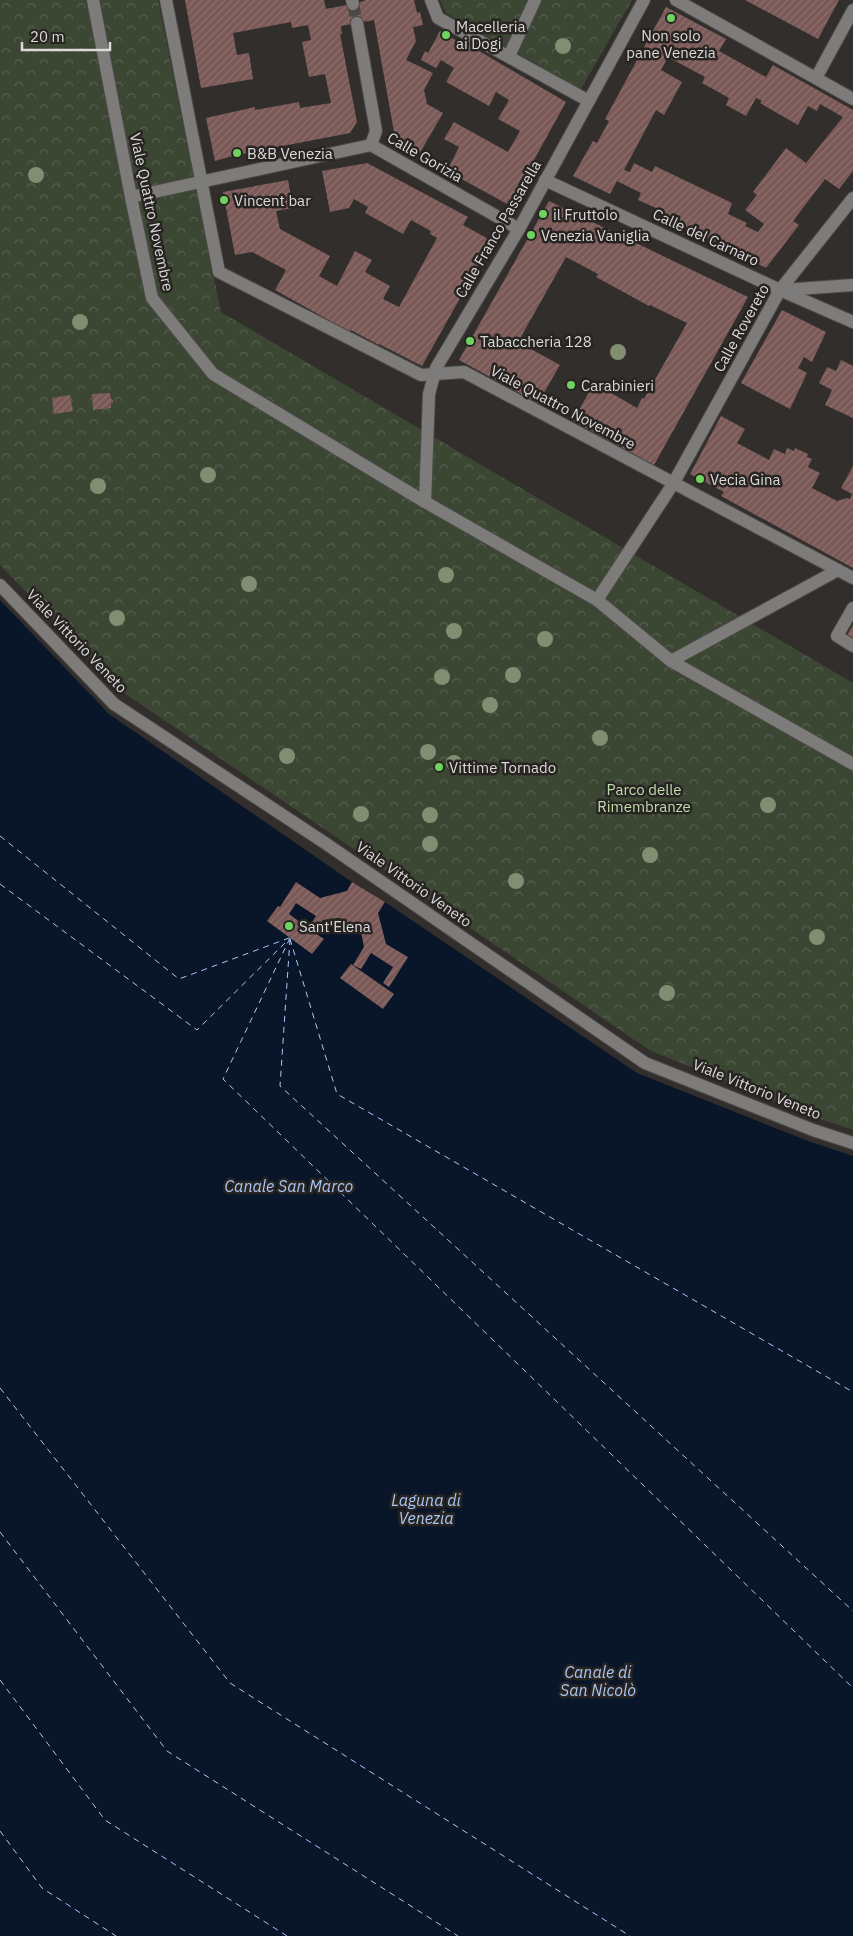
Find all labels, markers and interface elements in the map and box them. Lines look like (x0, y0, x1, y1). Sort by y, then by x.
marker: Non solo pane Venezia (665, 12, 677, 24)
place label: Macelleria ai Dogi (456, 17, 525, 53)
scale bar (22, 20, 110, 52)
place label: Non solo pane Venezia (626, 26, 716, 62)
text: 20 m (30, 27, 65, 46)
marker: Macelleria ai Dogi (440, 29, 452, 41)
street label: Calle Gorizia (384, 128, 466, 186)
street label: Viale Quattro Novembre (126, 131, 178, 293)
place label: B&B Venezia (247, 144, 333, 163)
marker: B&B Venezia (231, 147, 243, 159)
street label: Calle Franco Passarella (451, 157, 545, 301)
place label: Vincent bar (234, 191, 311, 210)
marker: Vincent bar (218, 194, 230, 206)
street label: Calle del Carnaro (650, 204, 762, 270)
place label: il Fruttolo (553, 205, 618, 224)
marker: il Fruttolo (537, 208, 549, 220)
place label: Venezia Vaniglia (541, 226, 650, 245)
marker: Venezia Vaniglia (525, 229, 537, 241)
street label: Calle Rovereto (709, 281, 773, 375)
place label: Tabaccheria 128 (480, 332, 592, 351)
marker: Tabaccheria 128 (464, 335, 476, 347)
street label: Viale Quattro Novembre (487, 361, 639, 453)
place label: Carabinieri (581, 376, 654, 395)
marker: Carabinieri (565, 379, 577, 391)
place label: Vecia Gina (710, 470, 780, 489)
marker: Vecia Gina (694, 473, 706, 485)
street label: Viale Vittorio Veneto (23, 585, 131, 697)
place label: Vittime Tornado (449, 758, 556, 777)
marker: Vittime Tornado (433, 761, 445, 773)
park label: Parco delle Rimembranze (597, 780, 691, 816)
street label: Viale Vittorio Veneto (352, 837, 476, 931)
place label: Sant'Elena (299, 917, 371, 936)
marker: Sant'Elena (283, 920, 295, 932)
street label: Viale Vittorio Veneto (690, 1055, 824, 1123)
water label: Canale San Marco (225, 1176, 354, 1196)
water label: Laguna di Venezia (391, 1490, 462, 1528)
water label: Canale di San Nicolò (560, 1662, 636, 1700)

